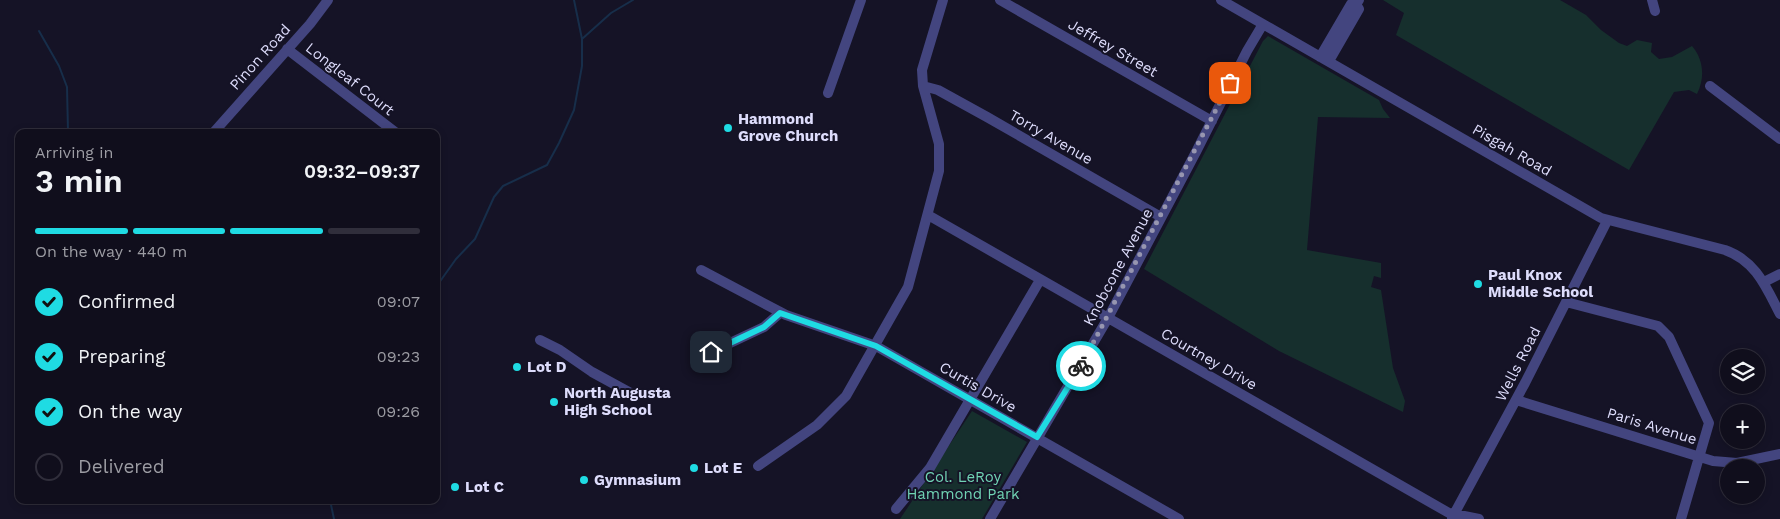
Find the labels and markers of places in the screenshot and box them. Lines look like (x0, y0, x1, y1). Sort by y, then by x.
pin (1209, 62, 1251, 104)
place label: Hammond Grove Church (738, 110, 838, 145)
marker: Hammond Grove Church (722, 122, 734, 134)
place label: Paul Knox Middle School (1488, 266, 1593, 301)
marker: Paul Knox Middle School (1472, 278, 1484, 290)
pin (690, 331, 732, 373)
place label: Lot D (527, 358, 567, 376)
marker: Lot D (511, 361, 523, 373)
place label: North Augusta High School (564, 384, 671, 419)
marker: North Augusta High School (548, 396, 560, 408)
place label: Lot E (704, 459, 742, 477)
marker: Lot E (688, 462, 700, 474)
place label: Gymnasium (594, 471, 681, 489)
marker: Gymnasium (578, 474, 590, 486)
place label: Lot C (465, 478, 504, 496)
marker: Lot C (449, 481, 461, 493)

